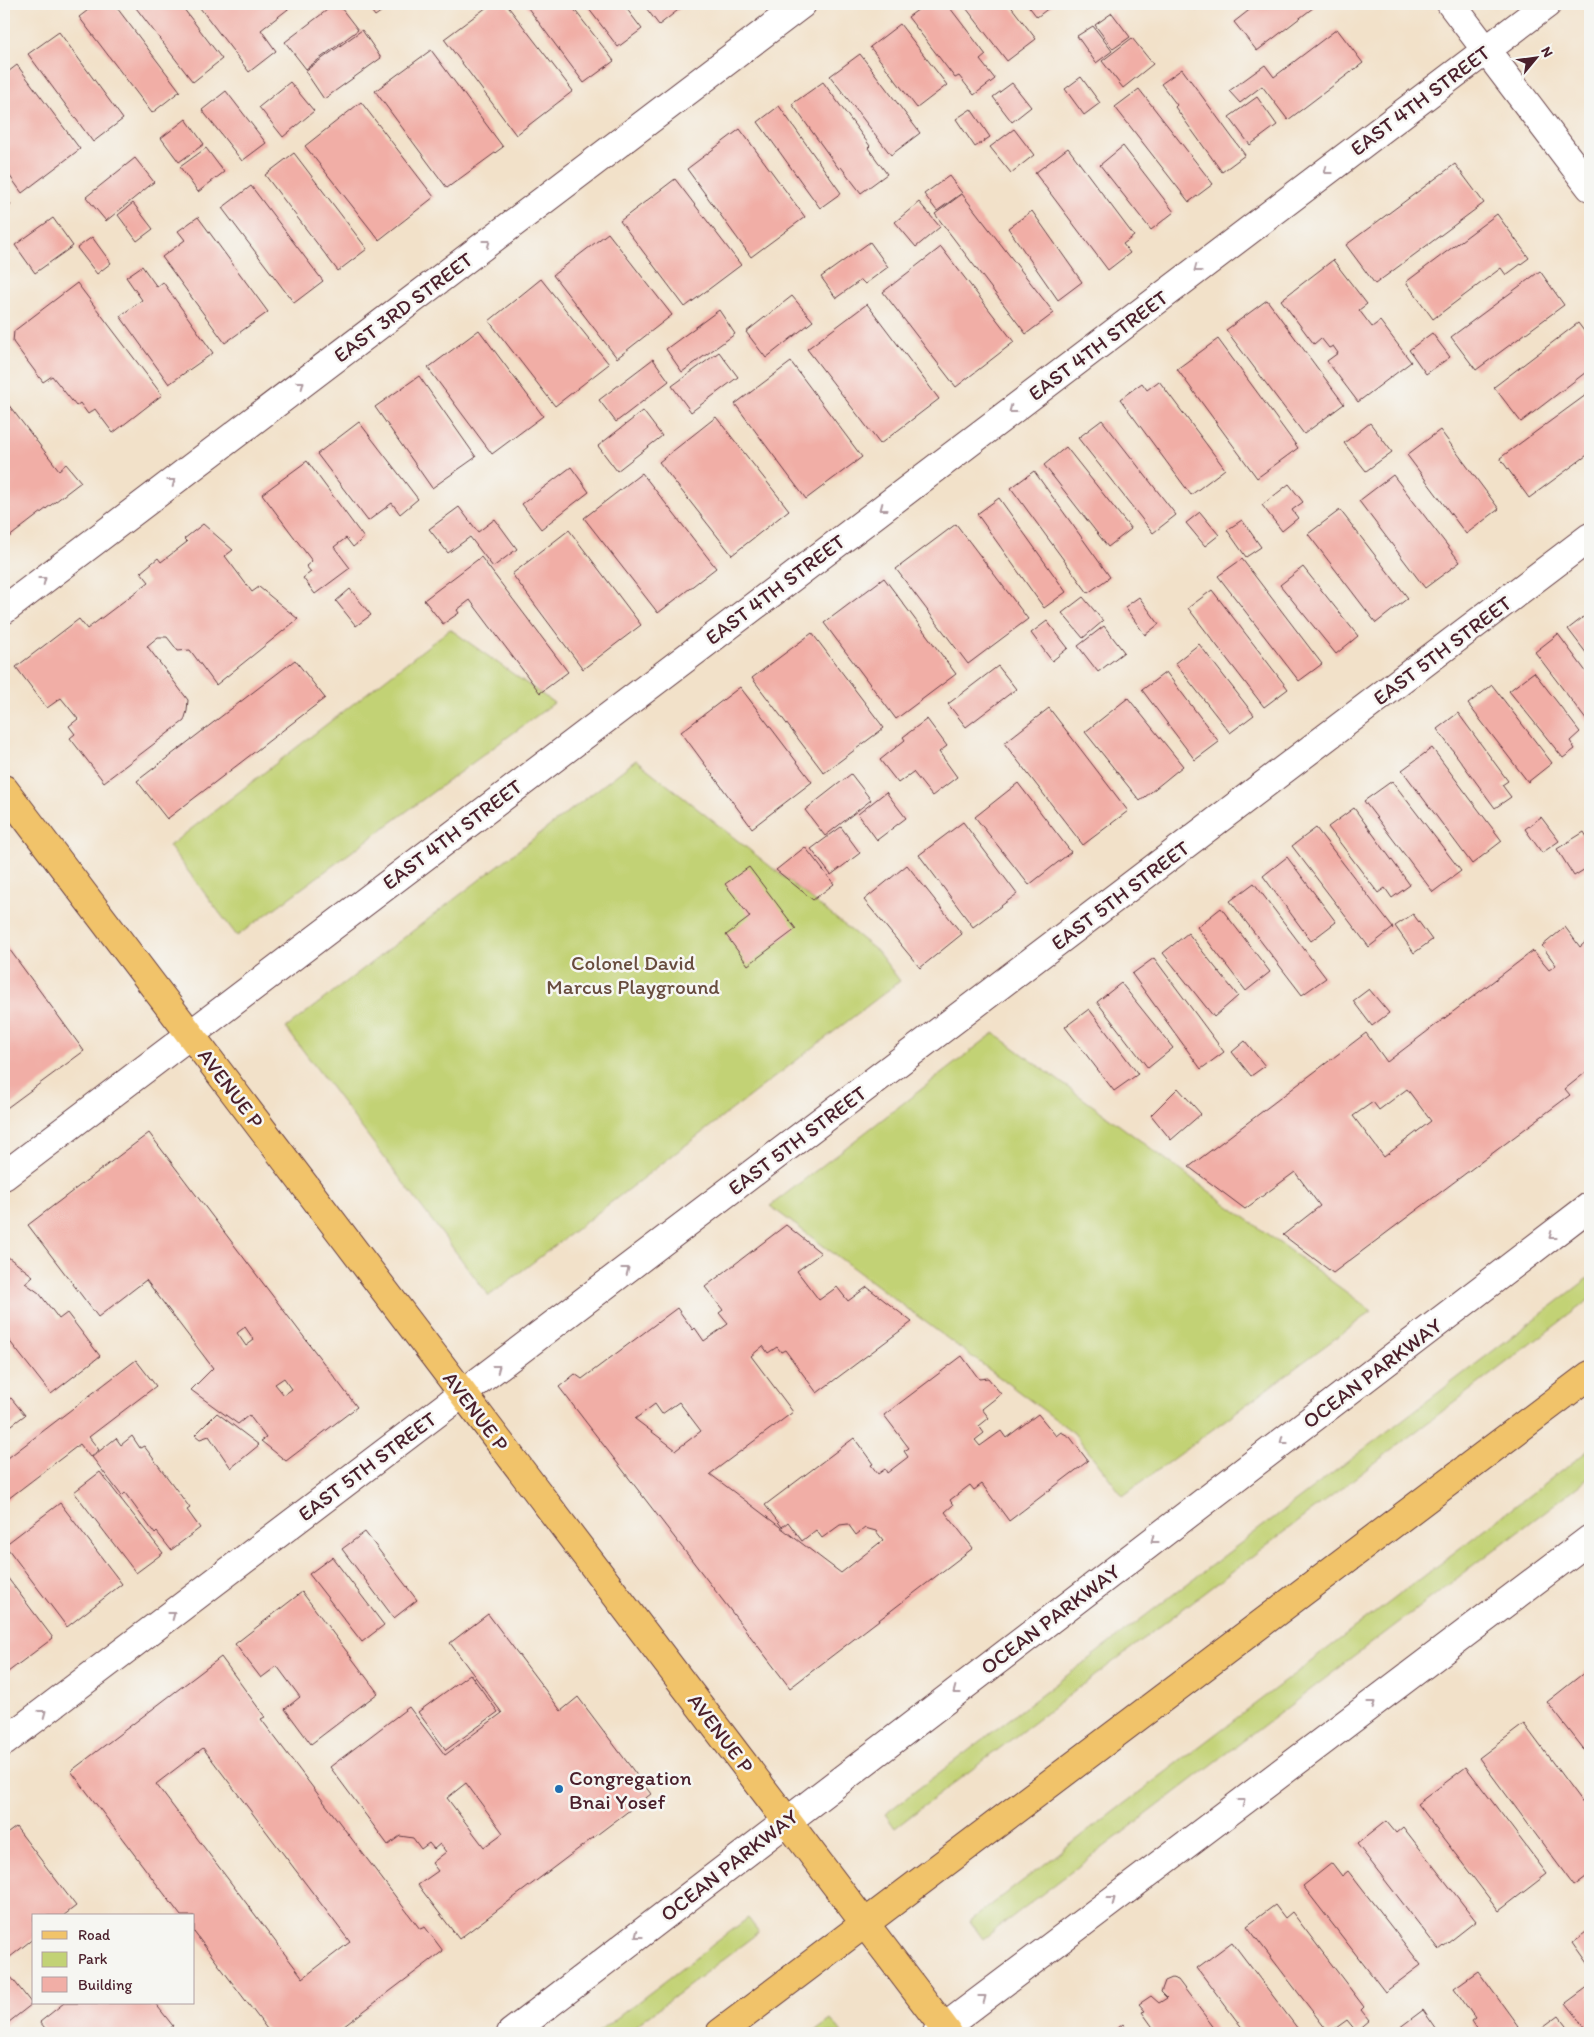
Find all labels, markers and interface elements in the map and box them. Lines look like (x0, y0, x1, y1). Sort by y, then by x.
north arrow (1512, 32, 1562, 82)
street label: EAST 4TH STREET (1345, 39, 1495, 161)
text: N (1537, 44, 1557, 60)
one-way arrow (1324, 165, 1333, 173)
one-way arrow (481, 241, 490, 249)
street label: EAST 3RD STREET (328, 246, 478, 367)
one-way arrow (1193, 263, 1203, 272)
street label: EAST 4TH STREET (1023, 284, 1173, 406)
one-way arrow (295, 381, 305, 390)
one-way arrow (1009, 404, 1018, 412)
one-way arrow (166, 479, 176, 488)
one-way arrow (880, 502, 889, 510)
street label: EAST 4TH STREET (700, 528, 850, 650)
one-way arrow (37, 578, 46, 586)
street label: EAST 5TH STREET (1368, 590, 1516, 710)
street label: EAST 4TH STREET (377, 773, 527, 895)
street label: EAST 5TH STREET (1046, 835, 1194, 955)
park label: Colonel David Marcus Playground (546, 950, 720, 999)
street label: AVENUE P (193, 1043, 269, 1133)
street label: EAST 5TH STREET (723, 1080, 871, 1200)
one-way arrow (1548, 1230, 1557, 1239)
one-way arrow (620, 1267, 630, 1276)
street label: OCEAN PARKWAY (1297, 1313, 1447, 1433)
street label: AVENUE P (438, 1366, 514, 1456)
one-way arrow (491, 1366, 500, 1374)
street label: EAST 5TH STREET (293, 1406, 441, 1526)
one-way arrow (1279, 1435, 1289, 1444)
one-way arrow (1151, 1534, 1160, 1542)
street label: OCEAN PARKWAY (975, 1559, 1125, 1679)
one-way arrow (166, 1612, 175, 1620)
one-way arrow (953, 1686, 962, 1694)
street label: AVENUE P (683, 1688, 759, 1778)
one-way arrow (1366, 1701, 1376, 1710)
one-way arrow (37, 1710, 47, 1719)
place label: Congregation Bnai Yosef (569, 1765, 692, 1814)
marker: Congregation Bnai Yosef (553, 1783, 565, 1795)
one-way arrow (1236, 1800, 1245, 1808)
street label: OCEAN PARKWAY (655, 1803, 803, 1926)
one-way arrow (1106, 1898, 1115, 1906)
legend (32, 1914, 195, 2004)
text: Road (78, 1926, 111, 1944)
one-way arrow (634, 1929, 644, 1938)
text: Park (78, 1950, 108, 1968)
text: Building (78, 1976, 132, 1994)
one-way arrow (977, 1996, 986, 2004)

